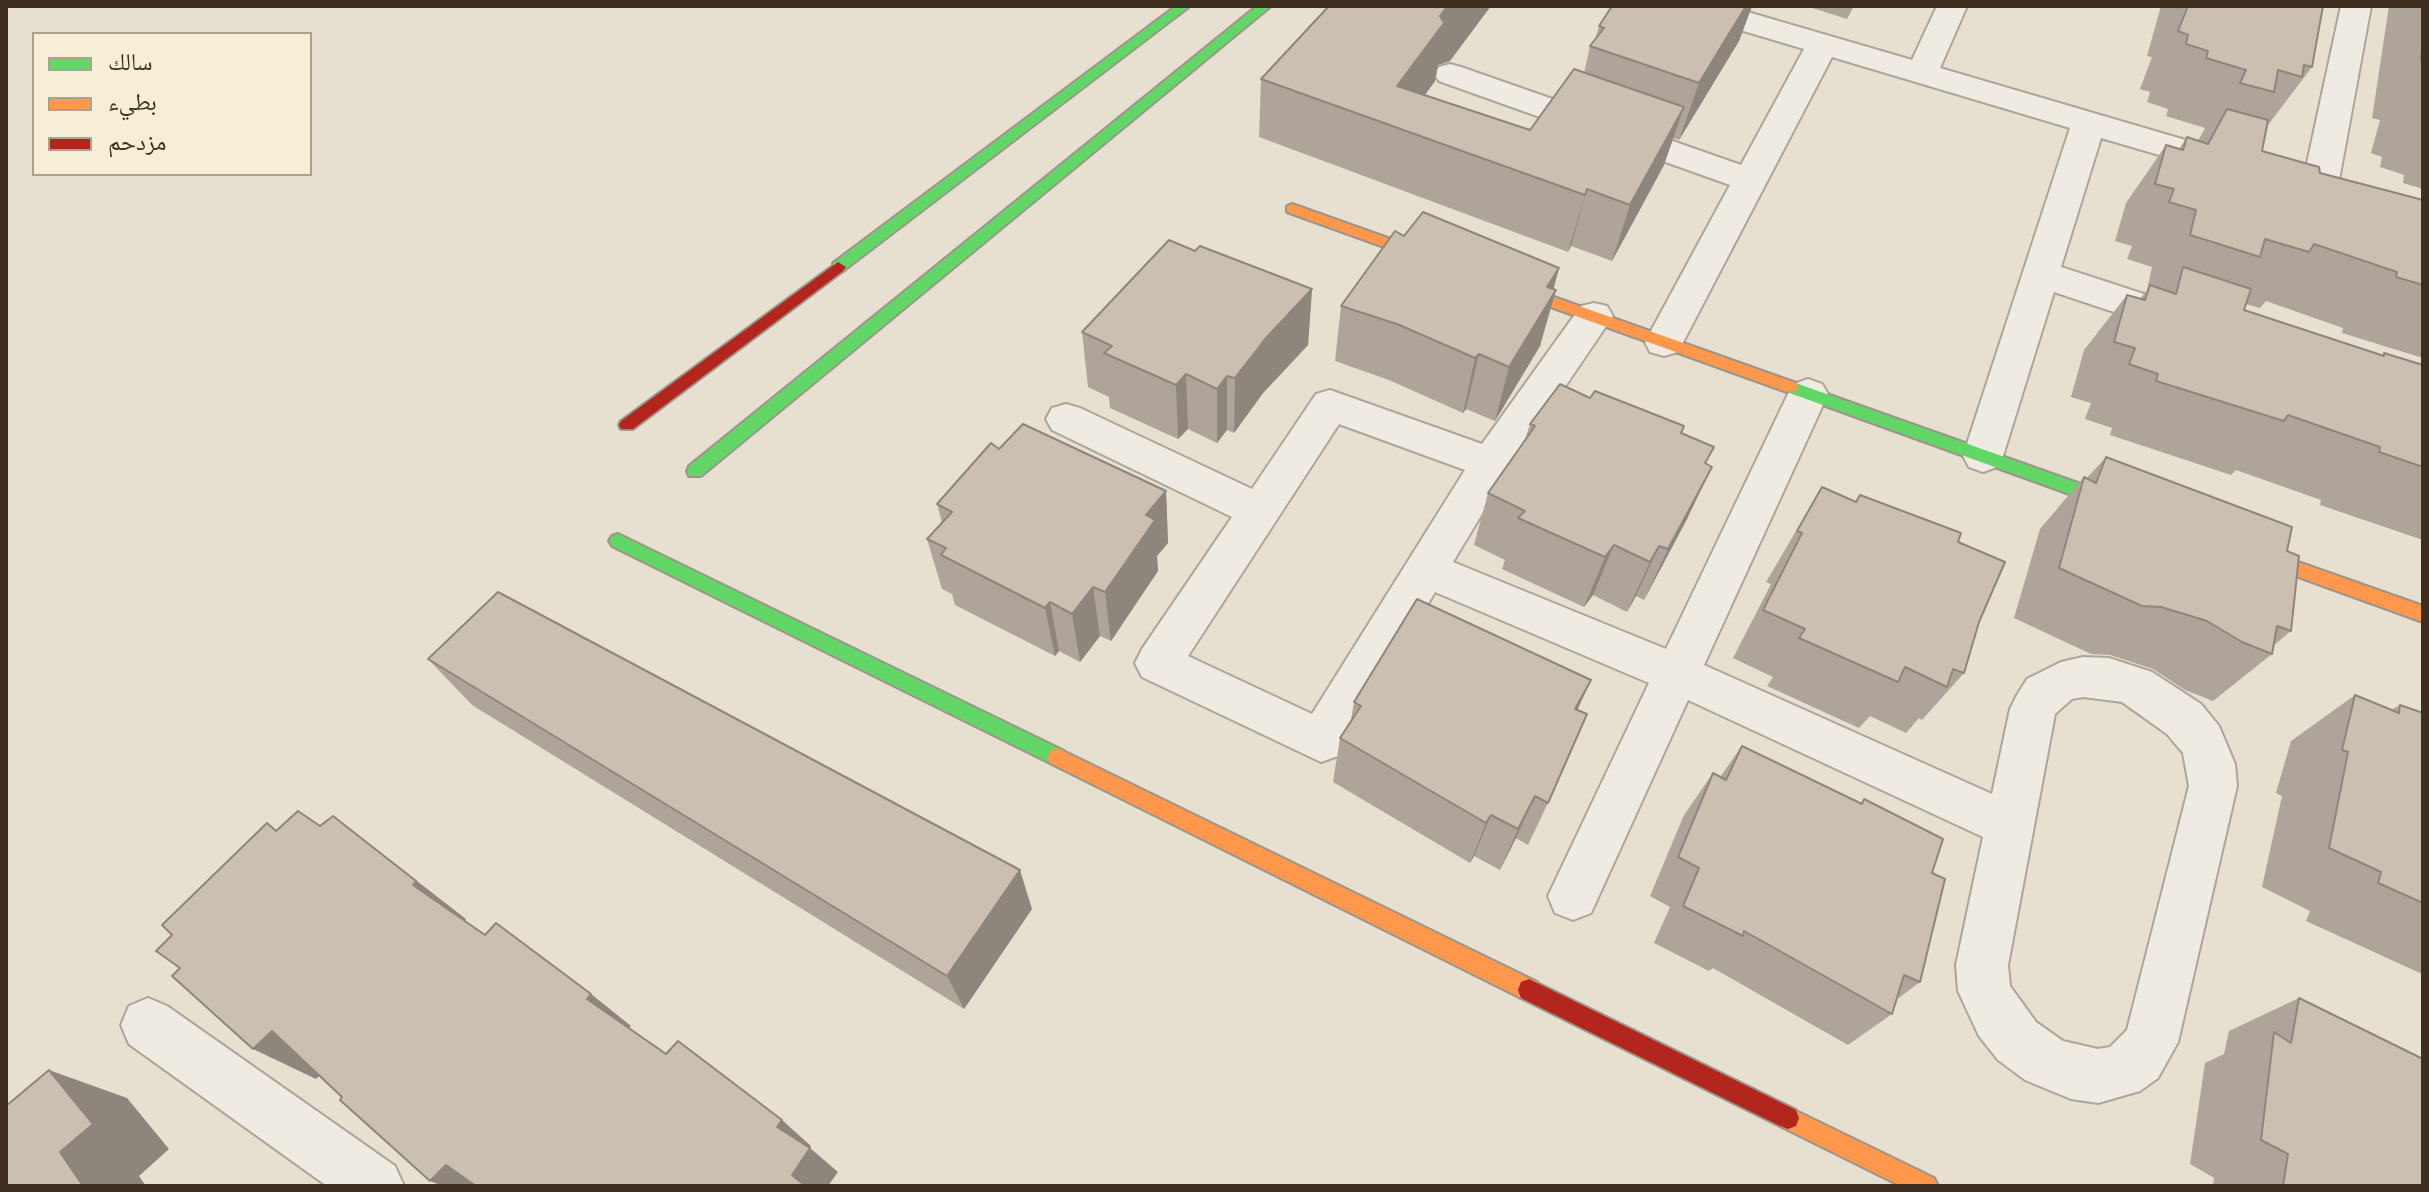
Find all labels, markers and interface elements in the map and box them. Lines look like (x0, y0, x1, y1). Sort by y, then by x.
legend (32, 32, 312, 176)
text: سالك (108, 49, 153, 75)
text: بطيء (108, 89, 157, 115)
text: مزدحم (108, 129, 167, 155)

